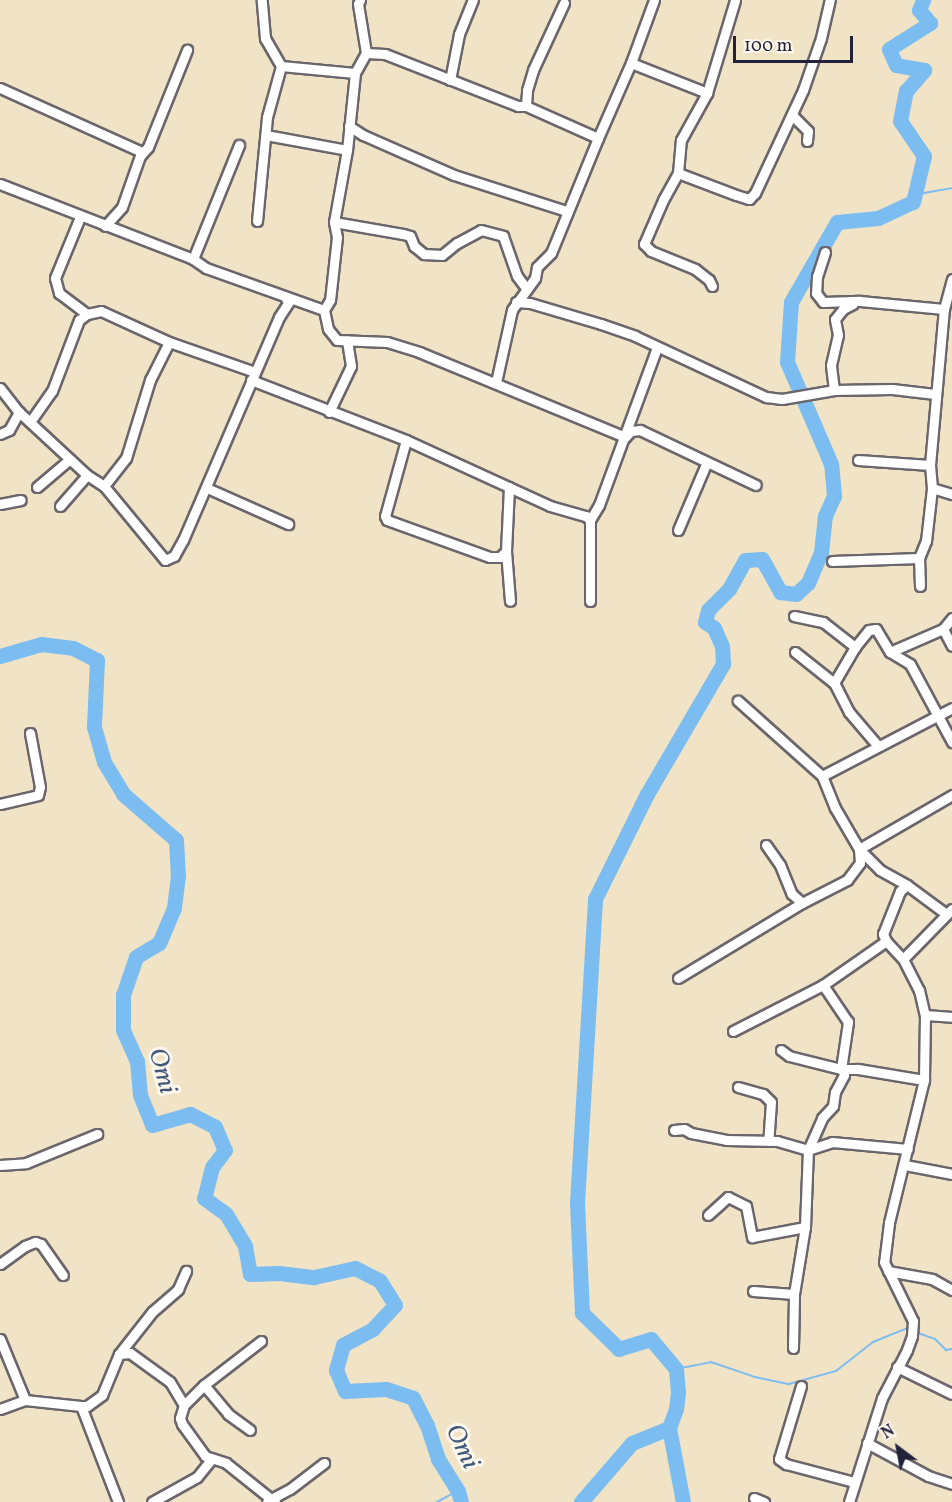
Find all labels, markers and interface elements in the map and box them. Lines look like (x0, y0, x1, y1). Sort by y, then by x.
scale bar (736, 24, 856, 62)
text: 100 m (744, 34, 793, 59)
water label: Omi (140, 1045, 182, 1097)
north arrow (868, 1418, 928, 1478)
water label: Omi (437, 1420, 485, 1474)
text: N (878, 1420, 899, 1445)

